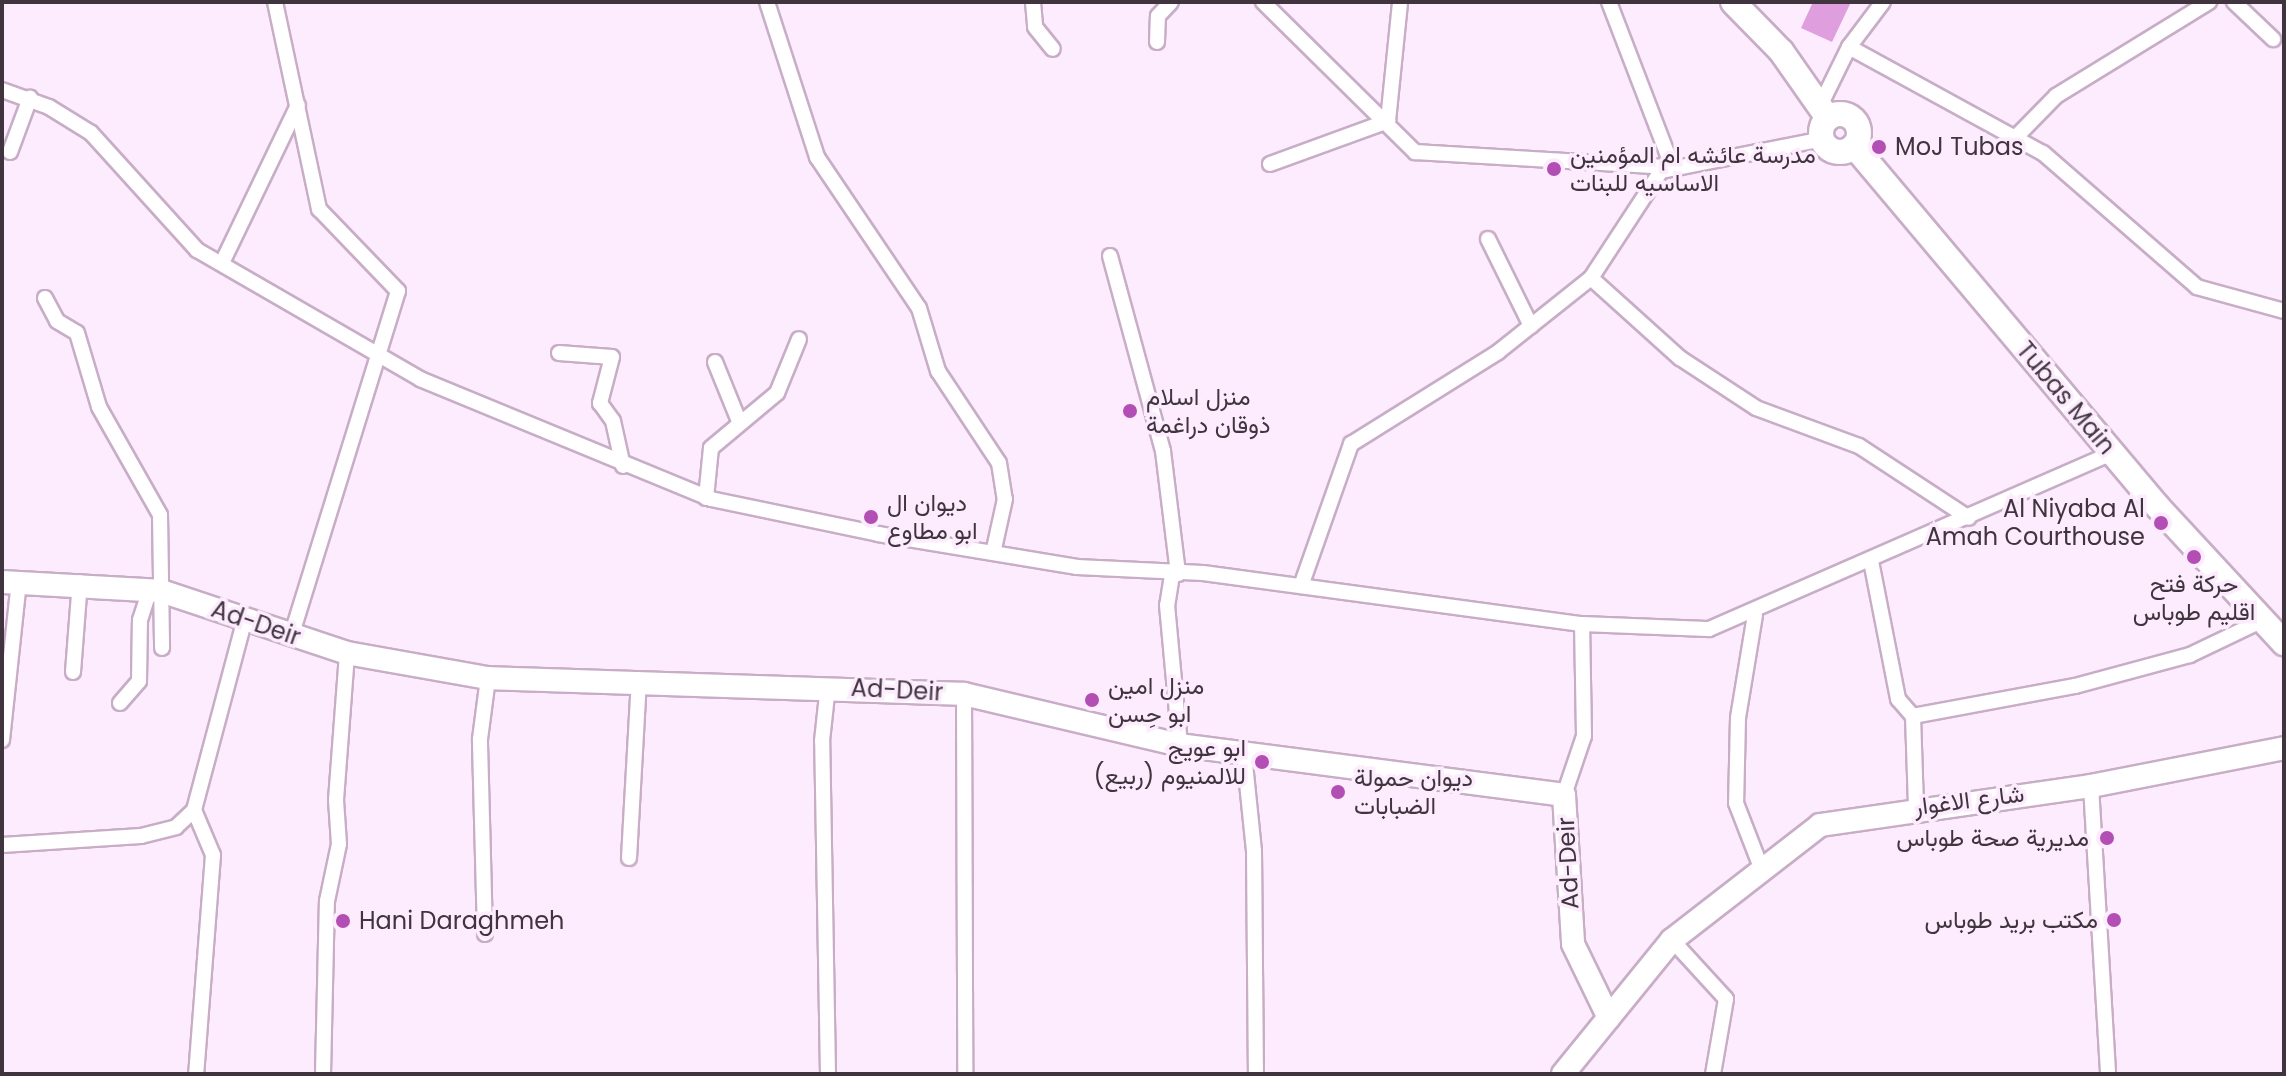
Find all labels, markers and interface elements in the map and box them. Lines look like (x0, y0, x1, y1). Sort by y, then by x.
place label: MoJ Tubas (1895, 133, 2023, 161)
marker: MoJ Tubas (1870, 138, 1888, 156)
place label: مدرسة عائشه ام المؤمنين الاساسيه للبنات (1570, 141, 1816, 197)
marker: مدرسة عائشه ام المؤمنين الاساسيه للبنات (1545, 160, 1563, 178)
street label: Tubas Main (2011, 336, 2121, 460)
place label: منزل اسلام ذوقان دراغمة (1146, 383, 1270, 439)
marker: منزل اسلام ذوقان دراغمة (1121, 402, 1139, 420)
place label: ديوان ال ابو مطاوع (887, 489, 978, 545)
place label: Al Niyaba Al Amah Courthouse (1926, 495, 2145, 551)
marker: ديوان ال ابو مطاوع (862, 508, 880, 526)
marker: Al Niyaba Al Amah Courthouse (2152, 514, 2170, 532)
marker: حركة فتح اقليم طوباس (2185, 548, 2203, 566)
place label: حركة فتح اقليم طوباس (2133, 570, 2255, 626)
street label: Ad-Deir (208, 594, 304, 652)
place label: منزل امين ابو حِسن (1108, 672, 1204, 728)
street label: Ad-Deir (850, 673, 944, 707)
marker: منزل امين ابو حِسن (1083, 691, 1101, 709)
place label: ابو عويج للالمنيوم (ربيع) (1094, 734, 1246, 790)
marker: ابو عويج للالمنيوم (ربيع) (1253, 753, 1271, 771)
place label: ديوان حمولة الضبابات (1354, 764, 1473, 820)
street label: شارع الاغوار (1912, 779, 2026, 821)
marker: ديوان حمولة الضبابات (1329, 783, 1347, 801)
street label: Ad-Deir (1551, 816, 1585, 910)
place label: مديرية صحة طوباس (1896, 824, 2089, 852)
marker: مديرية صحة طوباس (2096, 827, 2118, 849)
place label: مكتب بريد طوباس (1925, 906, 2098, 934)
place label: Hani Daraghmeh (359, 907, 564, 935)
marker: مكتب بريد طوباس (2105, 911, 2123, 929)
marker: Hani Daraghmeh (334, 912, 352, 930)

